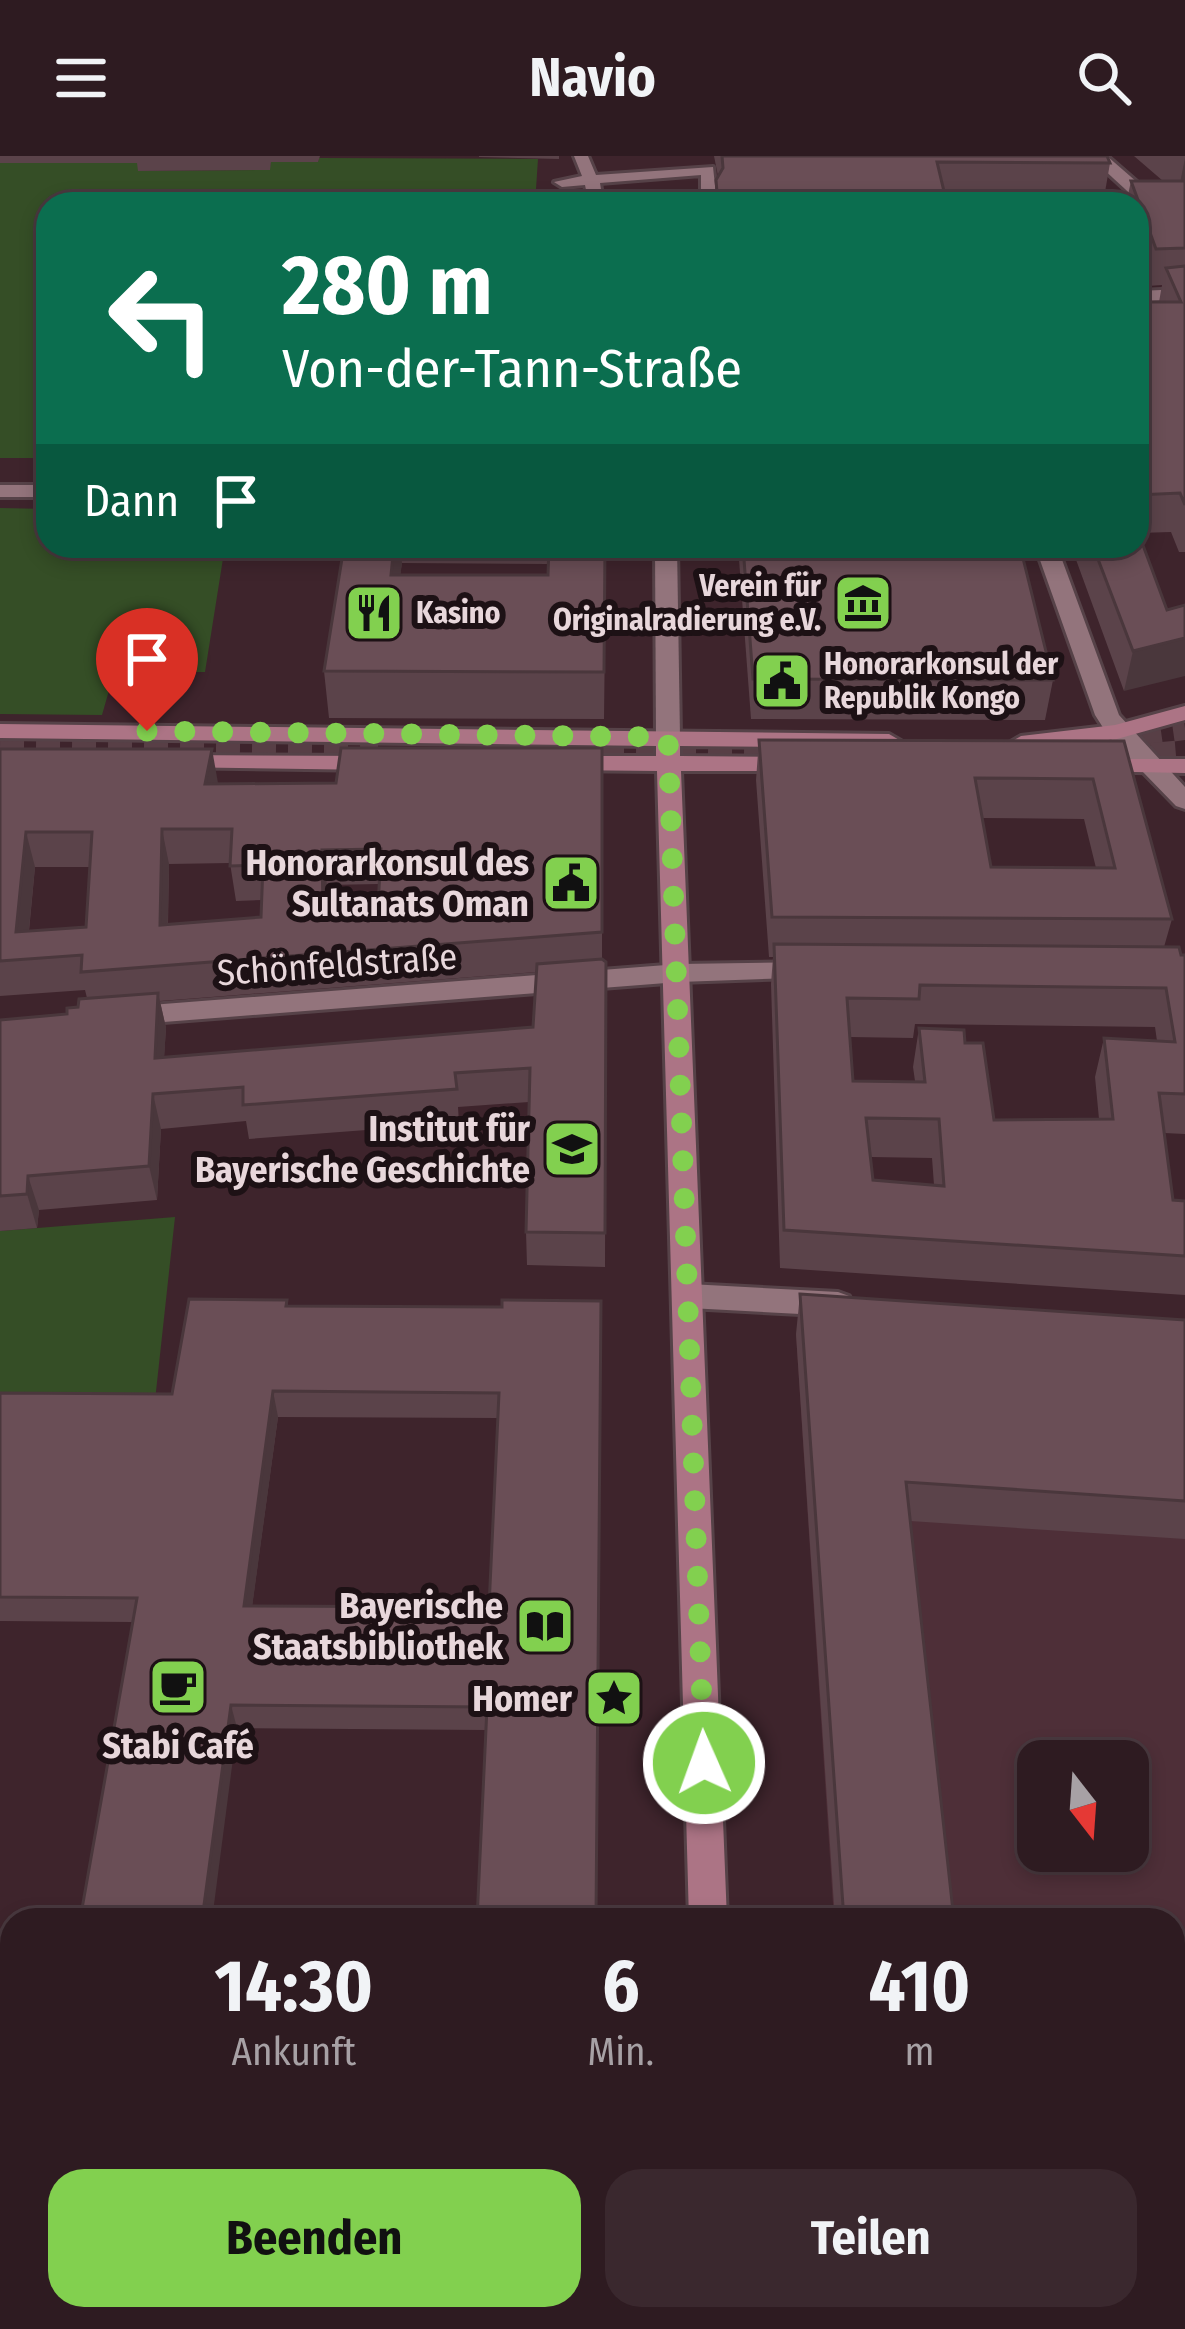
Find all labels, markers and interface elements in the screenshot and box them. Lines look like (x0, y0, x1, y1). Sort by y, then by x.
icon: menu (48, 45, 114, 111)
icon: search (1071, 45, 1137, 111)
text: Navio (529, 46, 656, 110)
text: 280 m (282, 235, 493, 336)
icon: left (84, 240, 240, 396)
text: Von-der-Tann-Straße (282, 337, 742, 401)
icon: arrive (203, 468, 269, 534)
text: Dann (84, 474, 179, 528)
place label: Verein für Originalradierung e.V. (553, 568, 822, 638)
museum icon: Verein für Originalradierung e.V. (832, 572, 894, 634)
restaurant icon: Kasino (343, 582, 405, 644)
place label: Kasino (416, 595, 501, 631)
pin (96, 608, 198, 731)
icon: arrive (114, 626, 180, 692)
place label: Honorarkonsul der Republik Kongo (824, 646, 1059, 716)
public building icon: Honorarkonsul der Republik Kongo (751, 650, 813, 712)
place label: Honorarkonsul des Sultanats Oman (245, 841, 529, 926)
public building icon: Honorarkonsul des Sultanats Oman (540, 852, 602, 914)
street label: Schönfeldstraße (216, 935, 459, 995)
place label: Institut für Bayerische Geschichte (195, 1107, 531, 1192)
school or university icon: Institut für Bayerische Geschichte (541, 1118, 603, 1180)
place label: Bayerische Staatsbibliothek (253, 1584, 504, 1669)
library icon: Bayerische Staatsbibliothek (514, 1595, 576, 1657)
cafe icon: Stabi Café (147, 1656, 209, 1718)
place icon: Homer (583, 1667, 645, 1729)
place label: Homer (472, 1677, 573, 1721)
position arrow (641, 1700, 767, 1826)
place label: Stabi Café (102, 1724, 254, 1768)
north arrow (1017, 1740, 1149, 1872)
map controls (1017, 1740, 1149, 1872)
text: 14:30 (215, 1944, 373, 2030)
text: 6 (602, 1944, 640, 2030)
text: 410 (868, 1944, 970, 2030)
text: Ankunft (231, 2029, 356, 2075)
text: Min. (588, 2029, 654, 2075)
text: m (904, 2029, 934, 2075)
button: Beenden (48, 2169, 581, 2307)
button: Teilen (605, 2169, 1137, 2307)

